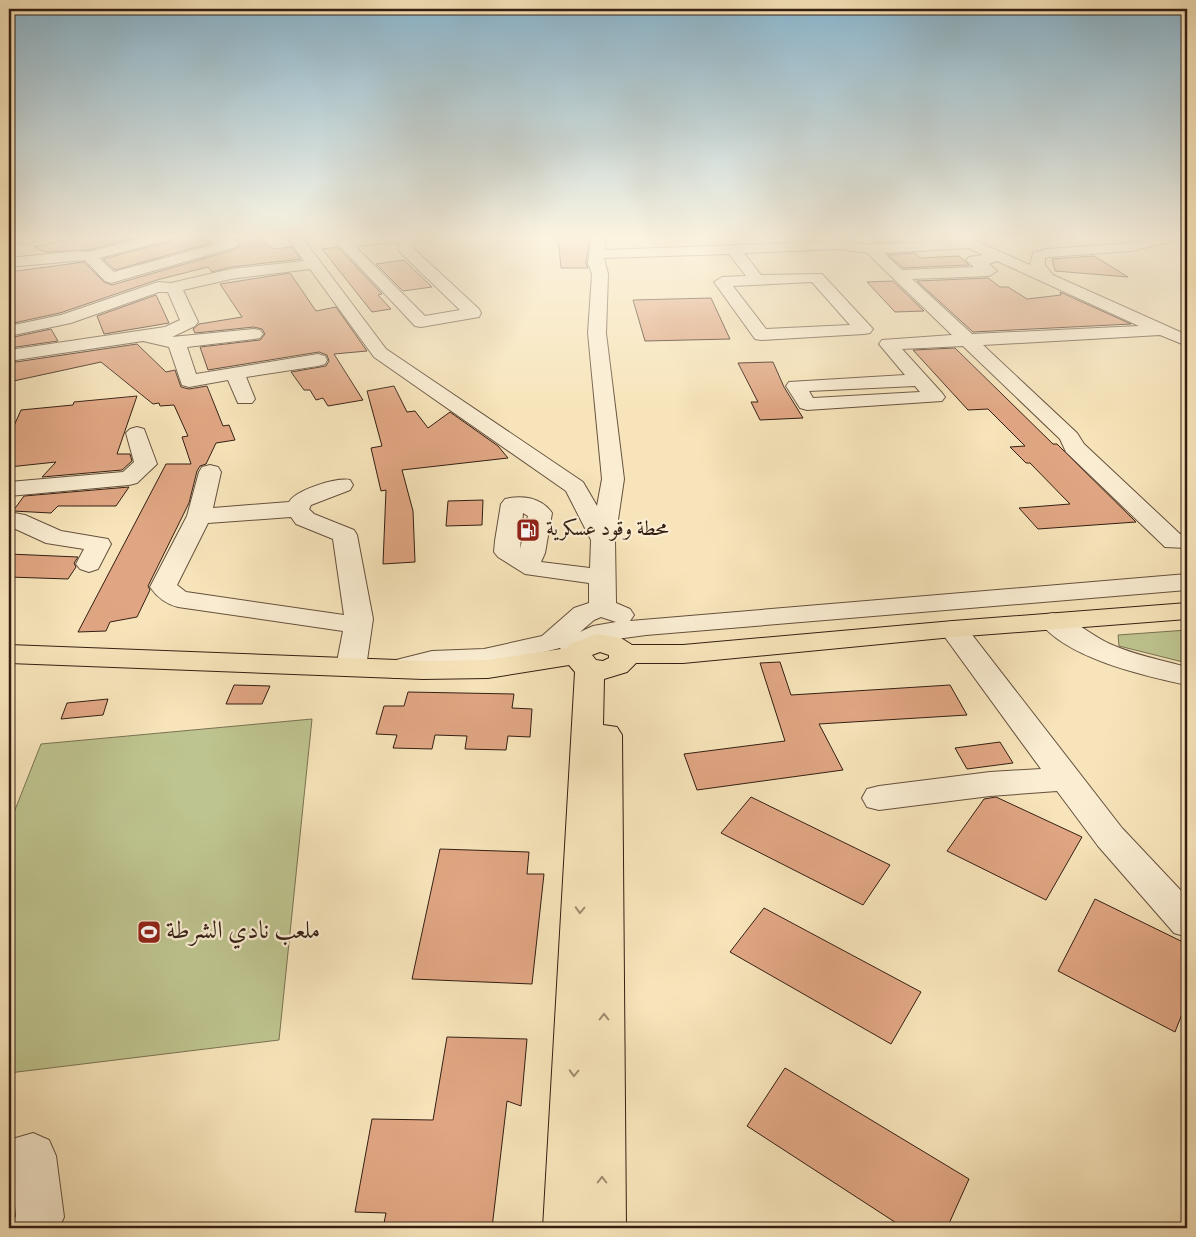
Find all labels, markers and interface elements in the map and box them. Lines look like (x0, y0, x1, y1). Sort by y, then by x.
place label: محطة وقود عسكرية (546, 515, 669, 545)
fuel station icon: محطة وقود عسكرية (515, 517, 541, 543)
one-way arrow (575, 906, 586, 914)
place label: ملعب نادي الشرطة (166, 914, 320, 950)
sports icon: ملعب نادي الشرطة (136, 919, 162, 945)
one-way arrow (599, 1013, 609, 1020)
one-way arrow (568, 1069, 579, 1077)
one-way arrow (597, 1175, 607, 1183)

